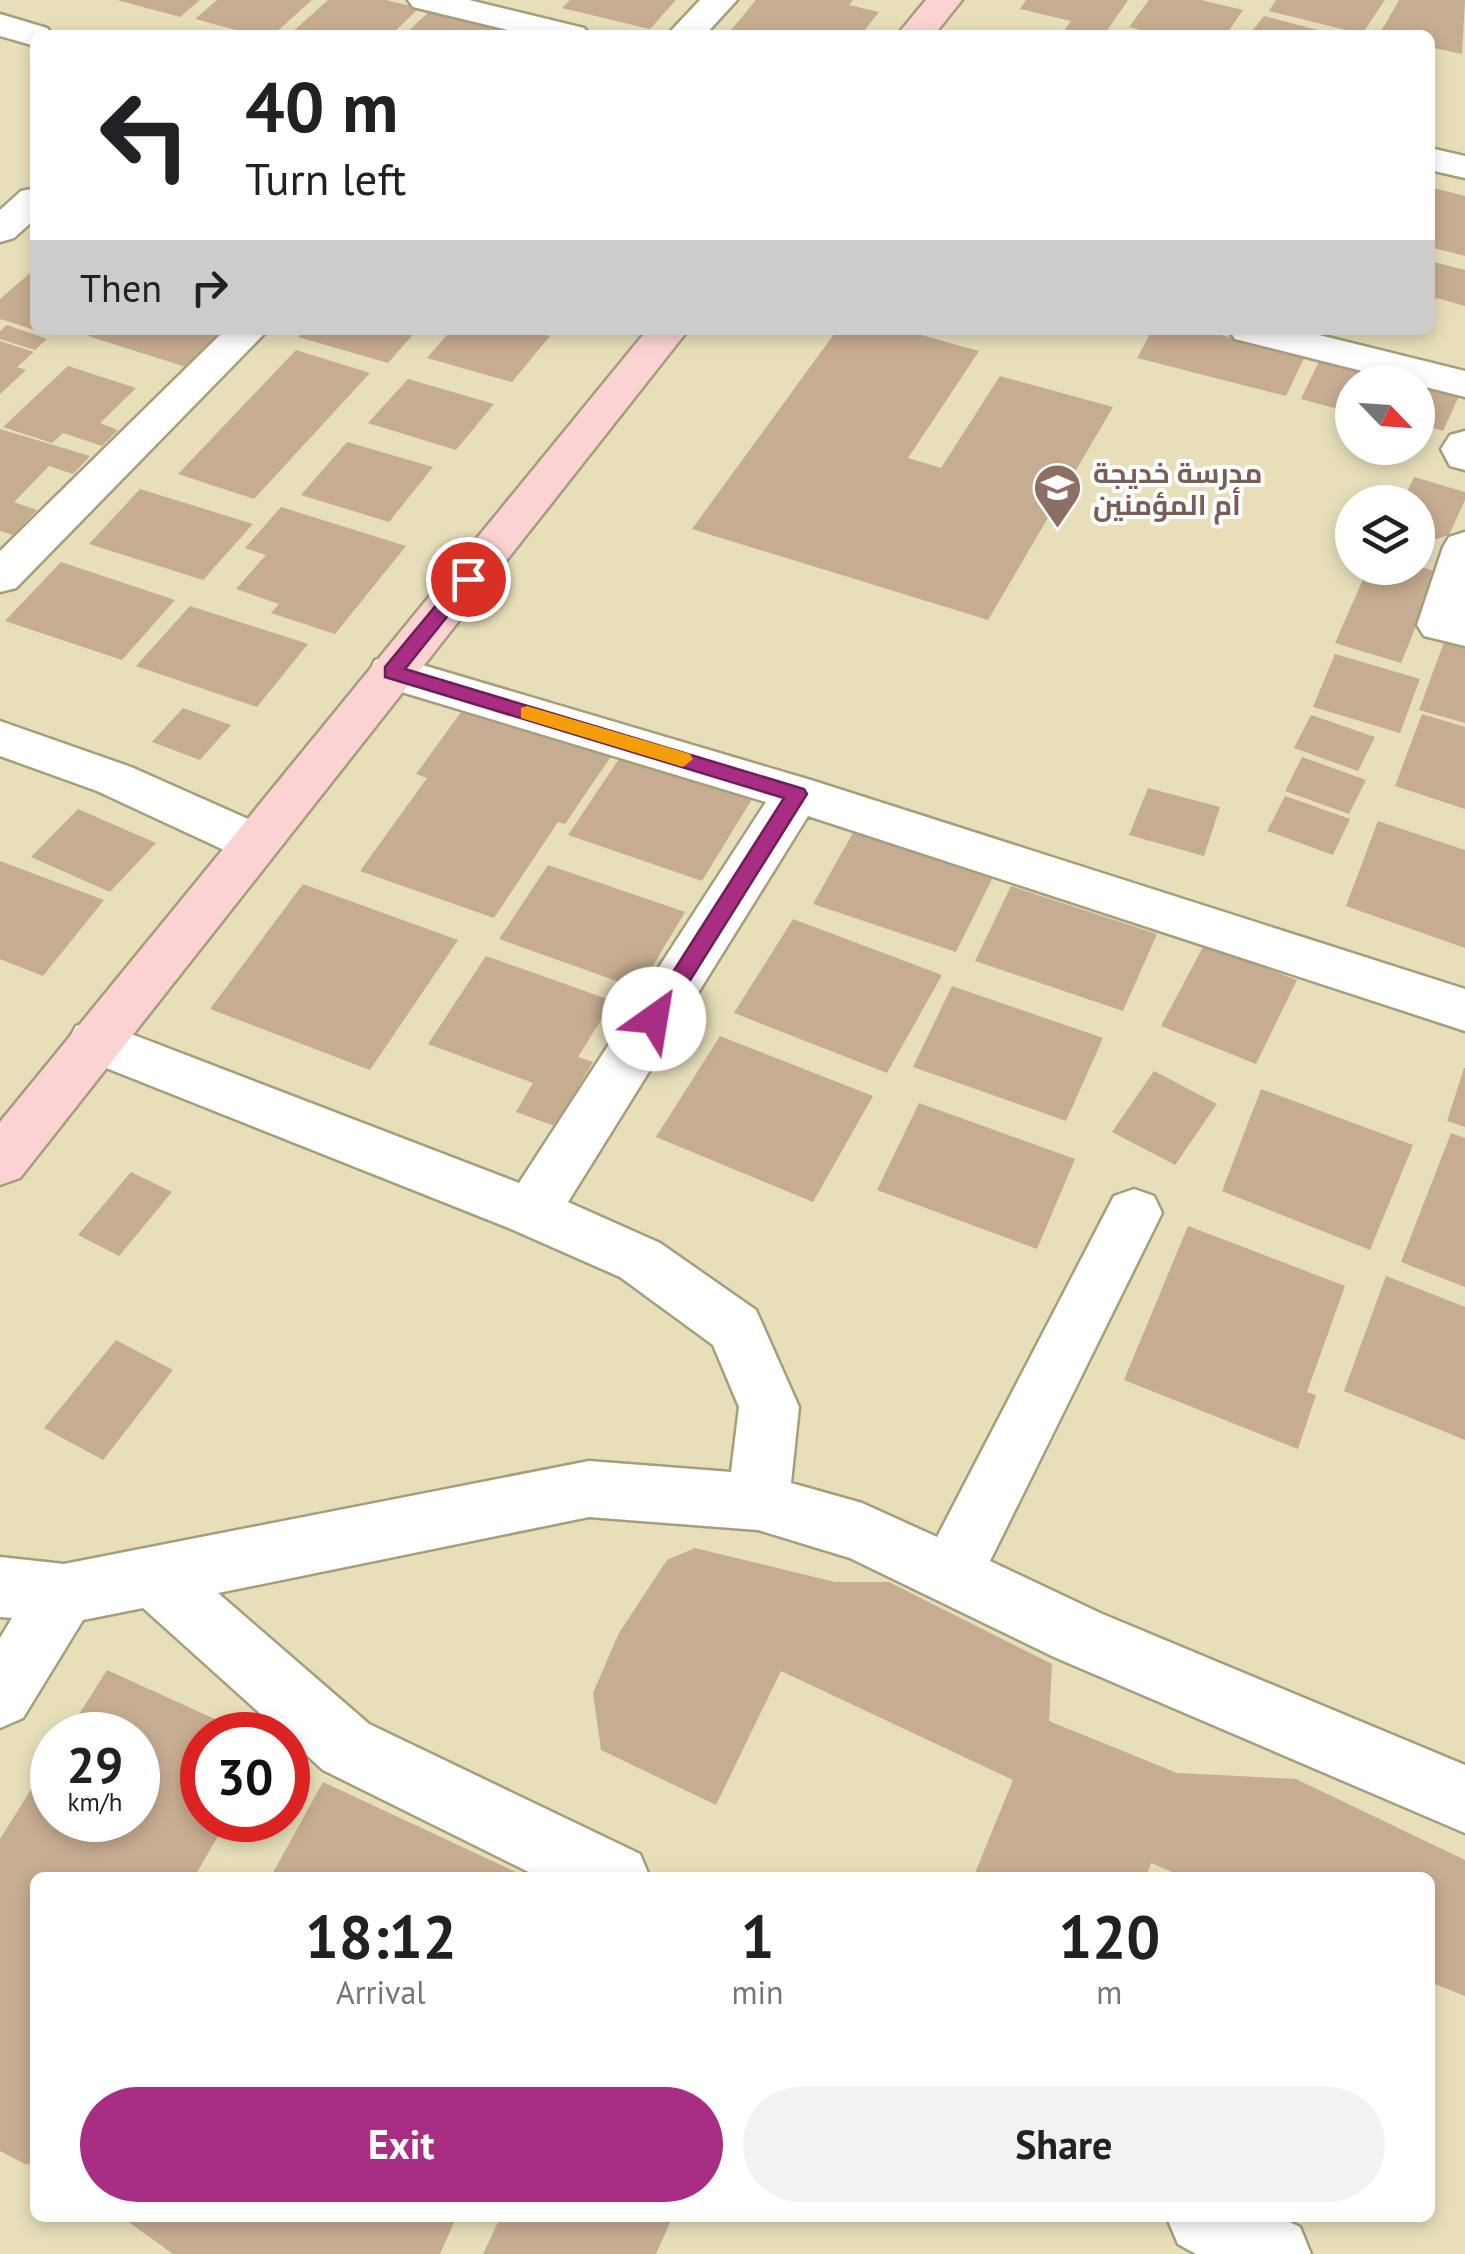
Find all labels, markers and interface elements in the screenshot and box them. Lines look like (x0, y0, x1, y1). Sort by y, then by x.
text: 40 m (245, 61, 398, 151)
icon: left (80, 70, 210, 200)
text: Turn left (245, 149, 406, 207)
icon: right (182, 260, 237, 315)
text: Then (80, 263, 162, 312)
north arrow (1335, 365, 1435, 465)
map controls (1335, 365, 1435, 585)
place label: مدرسة خديجة أم المؤمنين (1093, 454, 1263, 525)
school or university icon: مدرسة خديجة أم المؤمنين (1032, 462, 1084, 530)
button: layers (1335, 485, 1435, 585)
pin (426, 537, 511, 622)
icon: arrive (441, 552, 496, 607)
position arrow (602, 967, 706, 1071)
speed limit sign: 30 (180, 1712, 310, 1842)
text: 29 (67, 1732, 123, 1797)
text: km/h (68, 1786, 122, 1818)
text: 18:12 (305, 1897, 457, 1975)
text: 1 (741, 1897, 775, 1975)
text: 120 (1058, 1897, 1160, 1975)
text: Arrival (336, 1971, 426, 2013)
text: min (732, 1971, 784, 2013)
text: m (1096, 1971, 1122, 2013)
button: Exit (80, 2087, 723, 2202)
button: Share (743, 2087, 1385, 2202)

